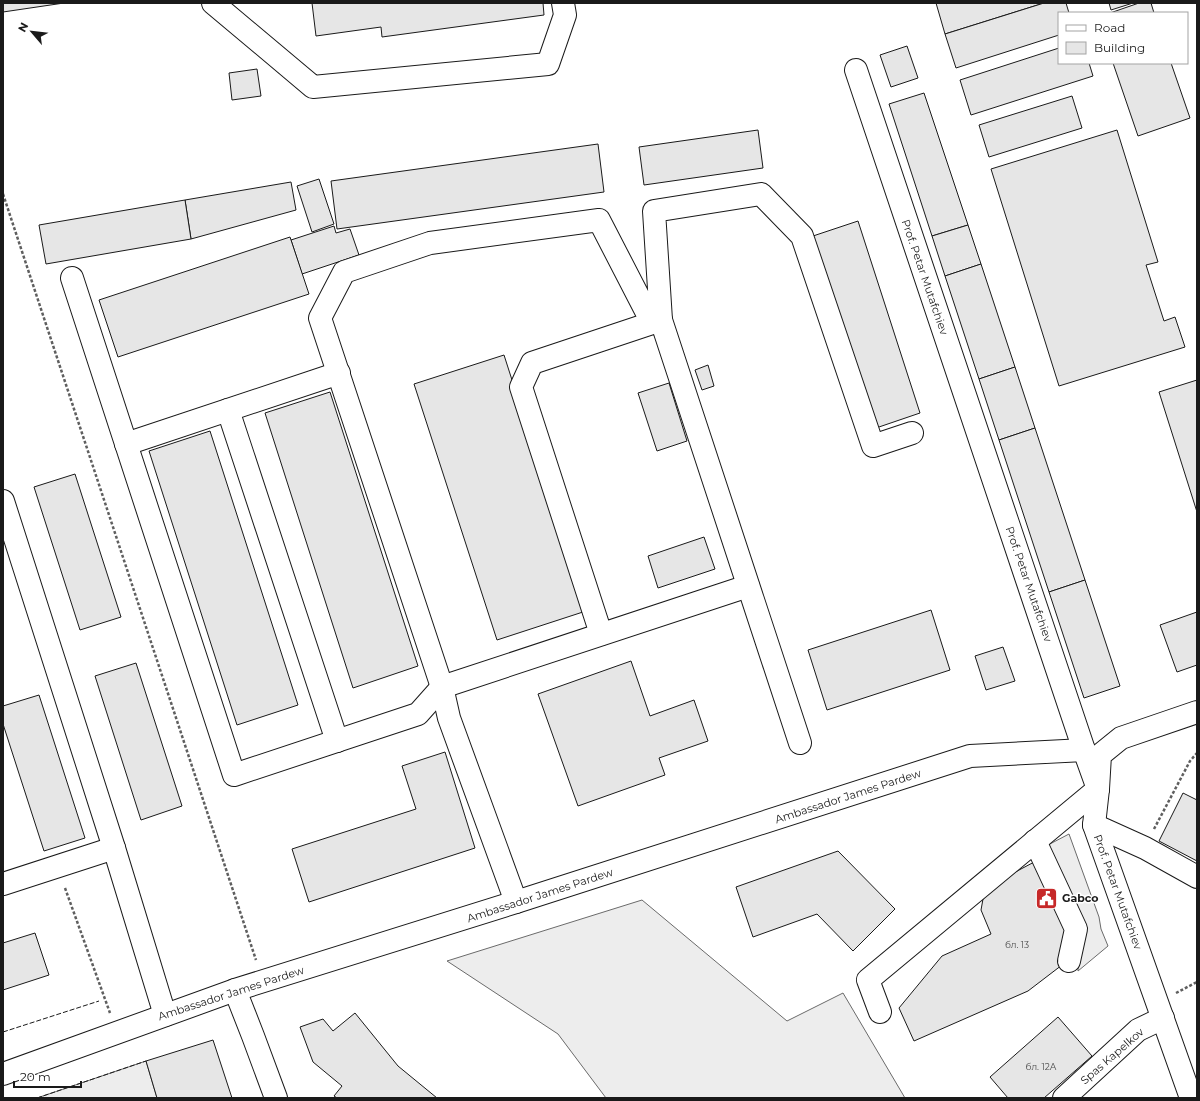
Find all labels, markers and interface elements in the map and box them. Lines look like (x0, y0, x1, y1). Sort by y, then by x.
north arrow (12, 12, 52, 52)
legend (1058, 12, 1188, 64)
text: N (15, 20, 31, 35)
text: Road (1094, 20, 1125, 35)
text: Building (1094, 40, 1145, 55)
street label: Prof. Petar Mutafchiev (899, 217, 951, 337)
street label: Prof. Petar Mutafchiev (1003, 524, 1055, 644)
street label: Ambassador James Pardew (773, 766, 923, 826)
street label: Prof. Petar Mutafchiev (1091, 833, 1145, 951)
street label: Ambassador James Pardew (465, 865, 615, 925)
public building icon: Gabco (1034, 885, 1060, 911)
place label: Gabco (1062, 891, 1099, 905)
house number: бл. 13 (1005, 939, 1029, 950)
street label: Ambassador James Pardew (156, 963, 306, 1023)
street label: Spas Kapelkov (1078, 1025, 1147, 1087)
house number: бл. 12А (1026, 1061, 1057, 1072)
scale bar (14, 1063, 81, 1089)
text: 20 m (20, 1069, 51, 1084)

